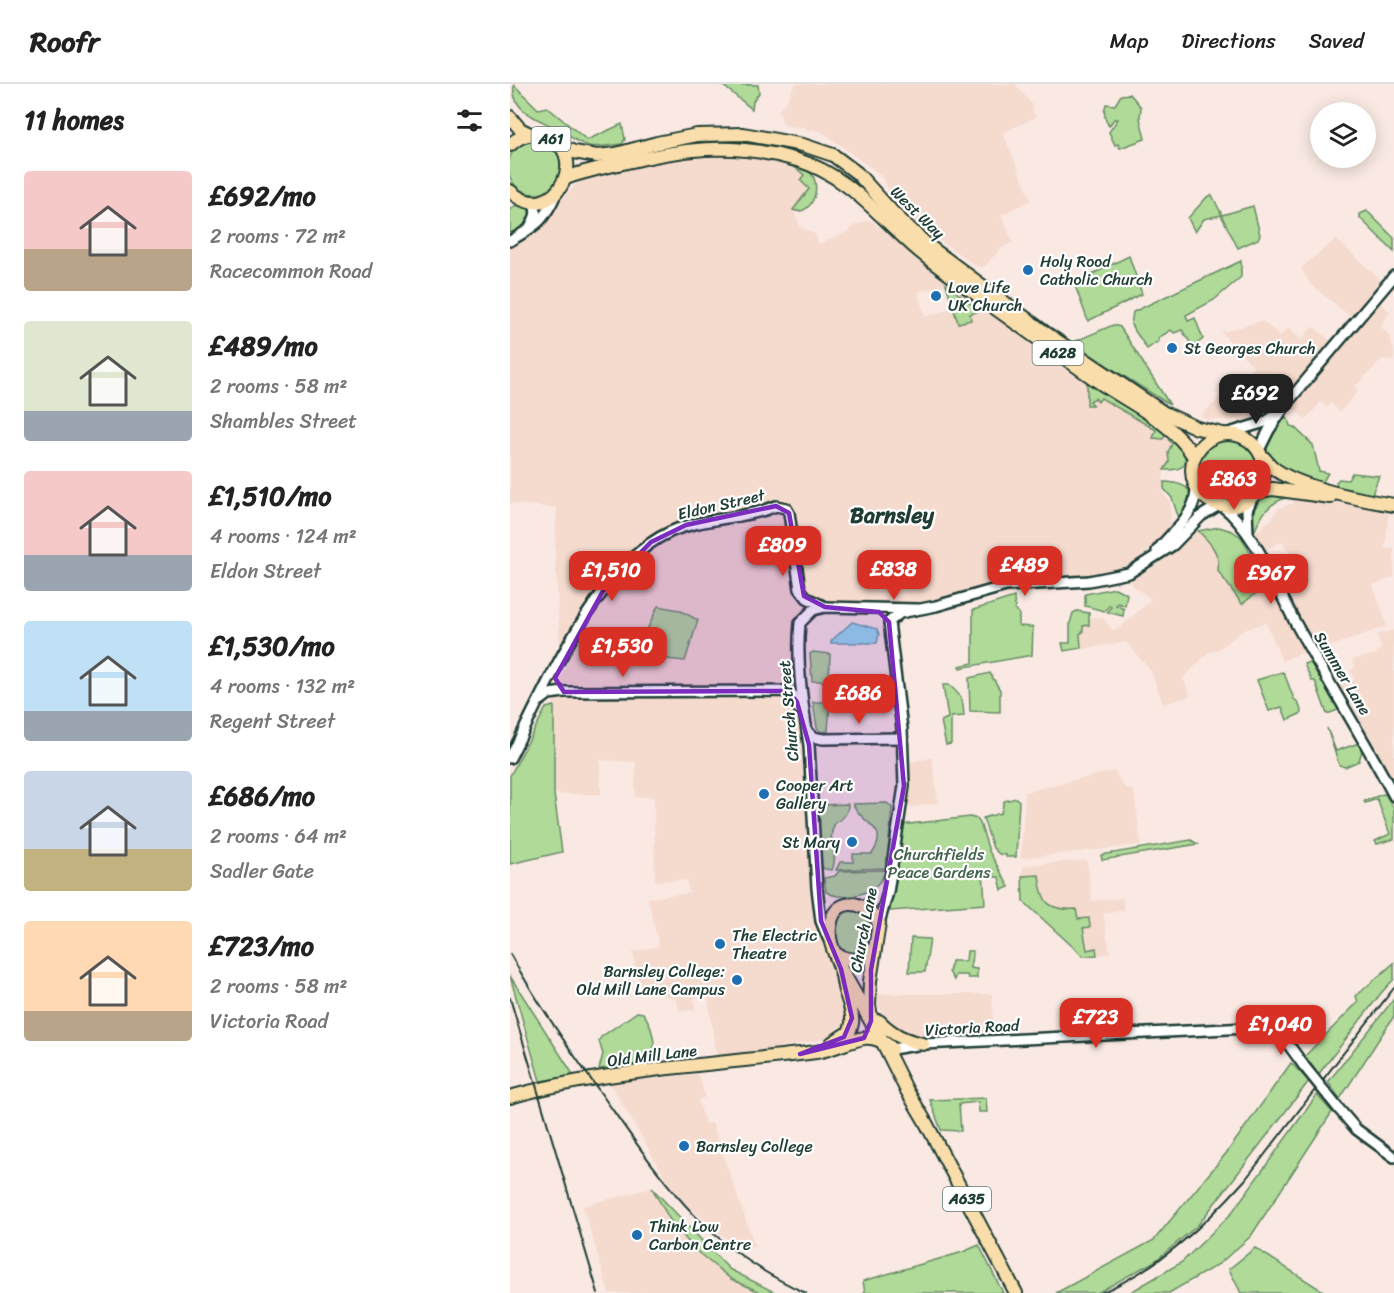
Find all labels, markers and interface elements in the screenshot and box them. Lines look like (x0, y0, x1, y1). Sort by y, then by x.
text: Roofr (30, 17, 99, 66)
text: Map (1110, 22, 1148, 60)
text: Directions (1181, 22, 1276, 60)
text: Saved (1309, 22, 1364, 60)
text: 11 homes (24, 97, 124, 143)
map controls (1310, 102, 1376, 168)
button: layers (1310, 102, 1376, 168)
icon: filters (453, 104, 486, 137)
road number: A61 (532, 127, 570, 151)
text: £692/mo (210, 173, 316, 219)
street label: West Way (883, 178, 953, 247)
icon: home (72, 195, 144, 267)
text: 2 rooms · 72 m² (210, 219, 346, 254)
place label: Holy Rood Catholic Church (1040, 247, 1153, 294)
text: Racecommon Road (210, 254, 372, 289)
marker: Holy Rood Catholic Church (1021, 263, 1035, 277)
place label: Love Life UK Church (948, 273, 1022, 320)
marker: Love Life UK Church (929, 289, 943, 303)
text: £489/mo (210, 323, 318, 369)
place label: St Georges Church (1184, 334, 1315, 363)
road number: A628 (1032, 341, 1084, 365)
marker: St Georges Church (1165, 341, 1179, 355)
icon: home (72, 345, 144, 417)
text: 2 rooms · 58 m² (210, 369, 347, 404)
pin: £692 (1220, 374, 1292, 425)
text: £692 (1233, 376, 1279, 411)
text: Shambles Street (210, 404, 357, 439)
pin: £863 (1198, 460, 1270, 511)
text: £863 (1212, 462, 1257, 497)
text: £1,510/mo (210, 473, 331, 519)
street label: Eldon Street (675, 480, 768, 529)
icon: home (72, 495, 144, 567)
district label: Barnsley (850, 496, 934, 535)
text: 4 rooms · 124 m² (210, 519, 357, 554)
pin: £809 (747, 526, 819, 577)
text: £809 (759, 528, 807, 563)
pin: £489 (989, 546, 1061, 597)
text: £489 (1001, 548, 1049, 583)
pin: £838 (858, 550, 930, 601)
pin: £1,510 (563, 551, 661, 602)
text: £838 (871, 552, 917, 587)
text: £1,510 (583, 553, 641, 588)
text: Eldon Street (210, 554, 321, 589)
pin: £967 (1235, 554, 1307, 605)
text: £967 (1248, 556, 1294, 591)
text: £1,530/mo (210, 623, 335, 669)
street label: Summer Lane (1306, 625, 1379, 721)
pin: £1,530 (574, 627, 672, 678)
text: £1,530 (593, 629, 653, 664)
icon: home (72, 645, 144, 717)
street label: Church Street (770, 659, 807, 763)
text: 4 rooms · 132 m² (210, 669, 355, 704)
pin: £686 (823, 674, 895, 725)
text: £686 (836, 676, 882, 711)
text: Regent Street (210, 704, 335, 739)
place label: Cooper Art Gallery (776, 771, 853, 818)
text: £686/mo (210, 773, 315, 819)
marker: Cooper Art Gallery (757, 787, 771, 801)
icon: home (72, 795, 144, 867)
text: 2 rooms · 64 m² (210, 819, 347, 854)
place label: St Mary (782, 828, 841, 857)
marker: St Mary (845, 835, 859, 849)
park label: Churchfields Peace Gardens (887, 840, 991, 887)
text: Sadler Gate (210, 854, 314, 889)
street label: Church Lane (841, 885, 886, 975)
place label: The Electric Theatre (732, 921, 817, 968)
text: £723/mo (210, 923, 314, 969)
marker: The Electric Theatre (713, 937, 727, 951)
icon: home (72, 945, 144, 1017)
place label: Barnsley College: Old Mill Lane Campus (577, 957, 726, 1004)
text: 2 rooms · 58 m² (210, 969, 347, 1004)
marker: Barnsley College: Old Mill Lane Campus (730, 973, 744, 987)
pin: £723 (1060, 998, 1132, 1049)
text: £723 (1074, 1000, 1118, 1035)
text: Victoria Road (210, 1004, 328, 1039)
pin: £1,040 (1232, 1005, 1330, 1056)
text: £1,040 (1250, 1007, 1312, 1042)
street label: Victoria Road (924, 1010, 1022, 1044)
street label: Old Mill Lane (606, 1036, 699, 1075)
place label: Barnsley College (696, 1132, 813, 1161)
marker: Barnsley College (677, 1139, 691, 1153)
road number: A635 (943, 1187, 991, 1211)
place label: Think Low Carbon Centre (649, 1212, 751, 1259)
marker: Think Low Carbon Centre (630, 1228, 644, 1242)

